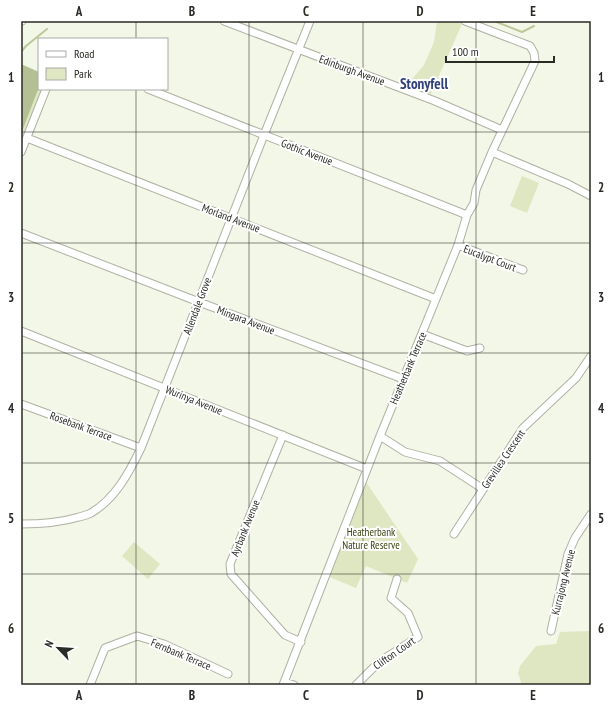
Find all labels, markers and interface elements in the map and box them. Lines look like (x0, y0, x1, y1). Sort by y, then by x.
text: A (75, 3, 83, 20)
text: B (189, 3, 195, 20)
text: C (303, 3, 309, 20)
text: D (417, 3, 424, 20)
text: E (530, 3, 536, 20)
legend (38, 38, 168, 90)
scale bar (446, 38, 554, 64)
text: 100 m (452, 44, 479, 59)
text: Road (74, 46, 94, 61)
street label: Edinburgh Avenue (317, 52, 387, 88)
text: Park (74, 66, 92, 81)
text: 1 (8, 69, 14, 86)
text: 1 (598, 69, 604, 86)
district label: Stonyfell (400, 74, 448, 93)
street label: Gothic Avenue (279, 136, 335, 168)
text: 2 (8, 179, 14, 196)
text: 2 (598, 179, 604, 196)
street label: Morland Avenue (200, 201, 262, 236)
street label: Eucalypt Court (462, 242, 518, 274)
street label: Allendale Grove (180, 275, 214, 337)
text: 3 (8, 289, 14, 306)
text: 3 (598, 289, 604, 306)
street label: Mingara Avenue (215, 303, 277, 338)
street label: Heatherbank Terrace (386, 329, 430, 406)
street label: Wurinya Avenue (163, 382, 225, 418)
text: 4 (8, 400, 15, 417)
text: 4 (598, 400, 605, 417)
street label: Rosebank Terrace (48, 408, 114, 444)
street label: Grevillea Crescent (478, 427, 528, 491)
street label: Ayrbank Avenue (227, 497, 263, 558)
text: 5 (8, 510, 14, 527)
text: 5 (598, 510, 604, 527)
park label: Heatherbank Nature Reserve (342, 525, 400, 552)
street label: Kurrajong Avenue (548, 547, 578, 616)
text: 6 (8, 620, 14, 637)
text: 6 (598, 620, 604, 637)
north arrow (38, 628, 78, 668)
street label: Clifton Court (370, 633, 418, 673)
street label: Fernbank Terrace (149, 635, 214, 673)
text: N (41, 638, 57, 649)
text: A (75, 687, 83, 704)
text: B (189, 687, 195, 704)
text: C (303, 687, 309, 704)
text: D (417, 687, 424, 704)
text: E (530, 687, 536, 704)

